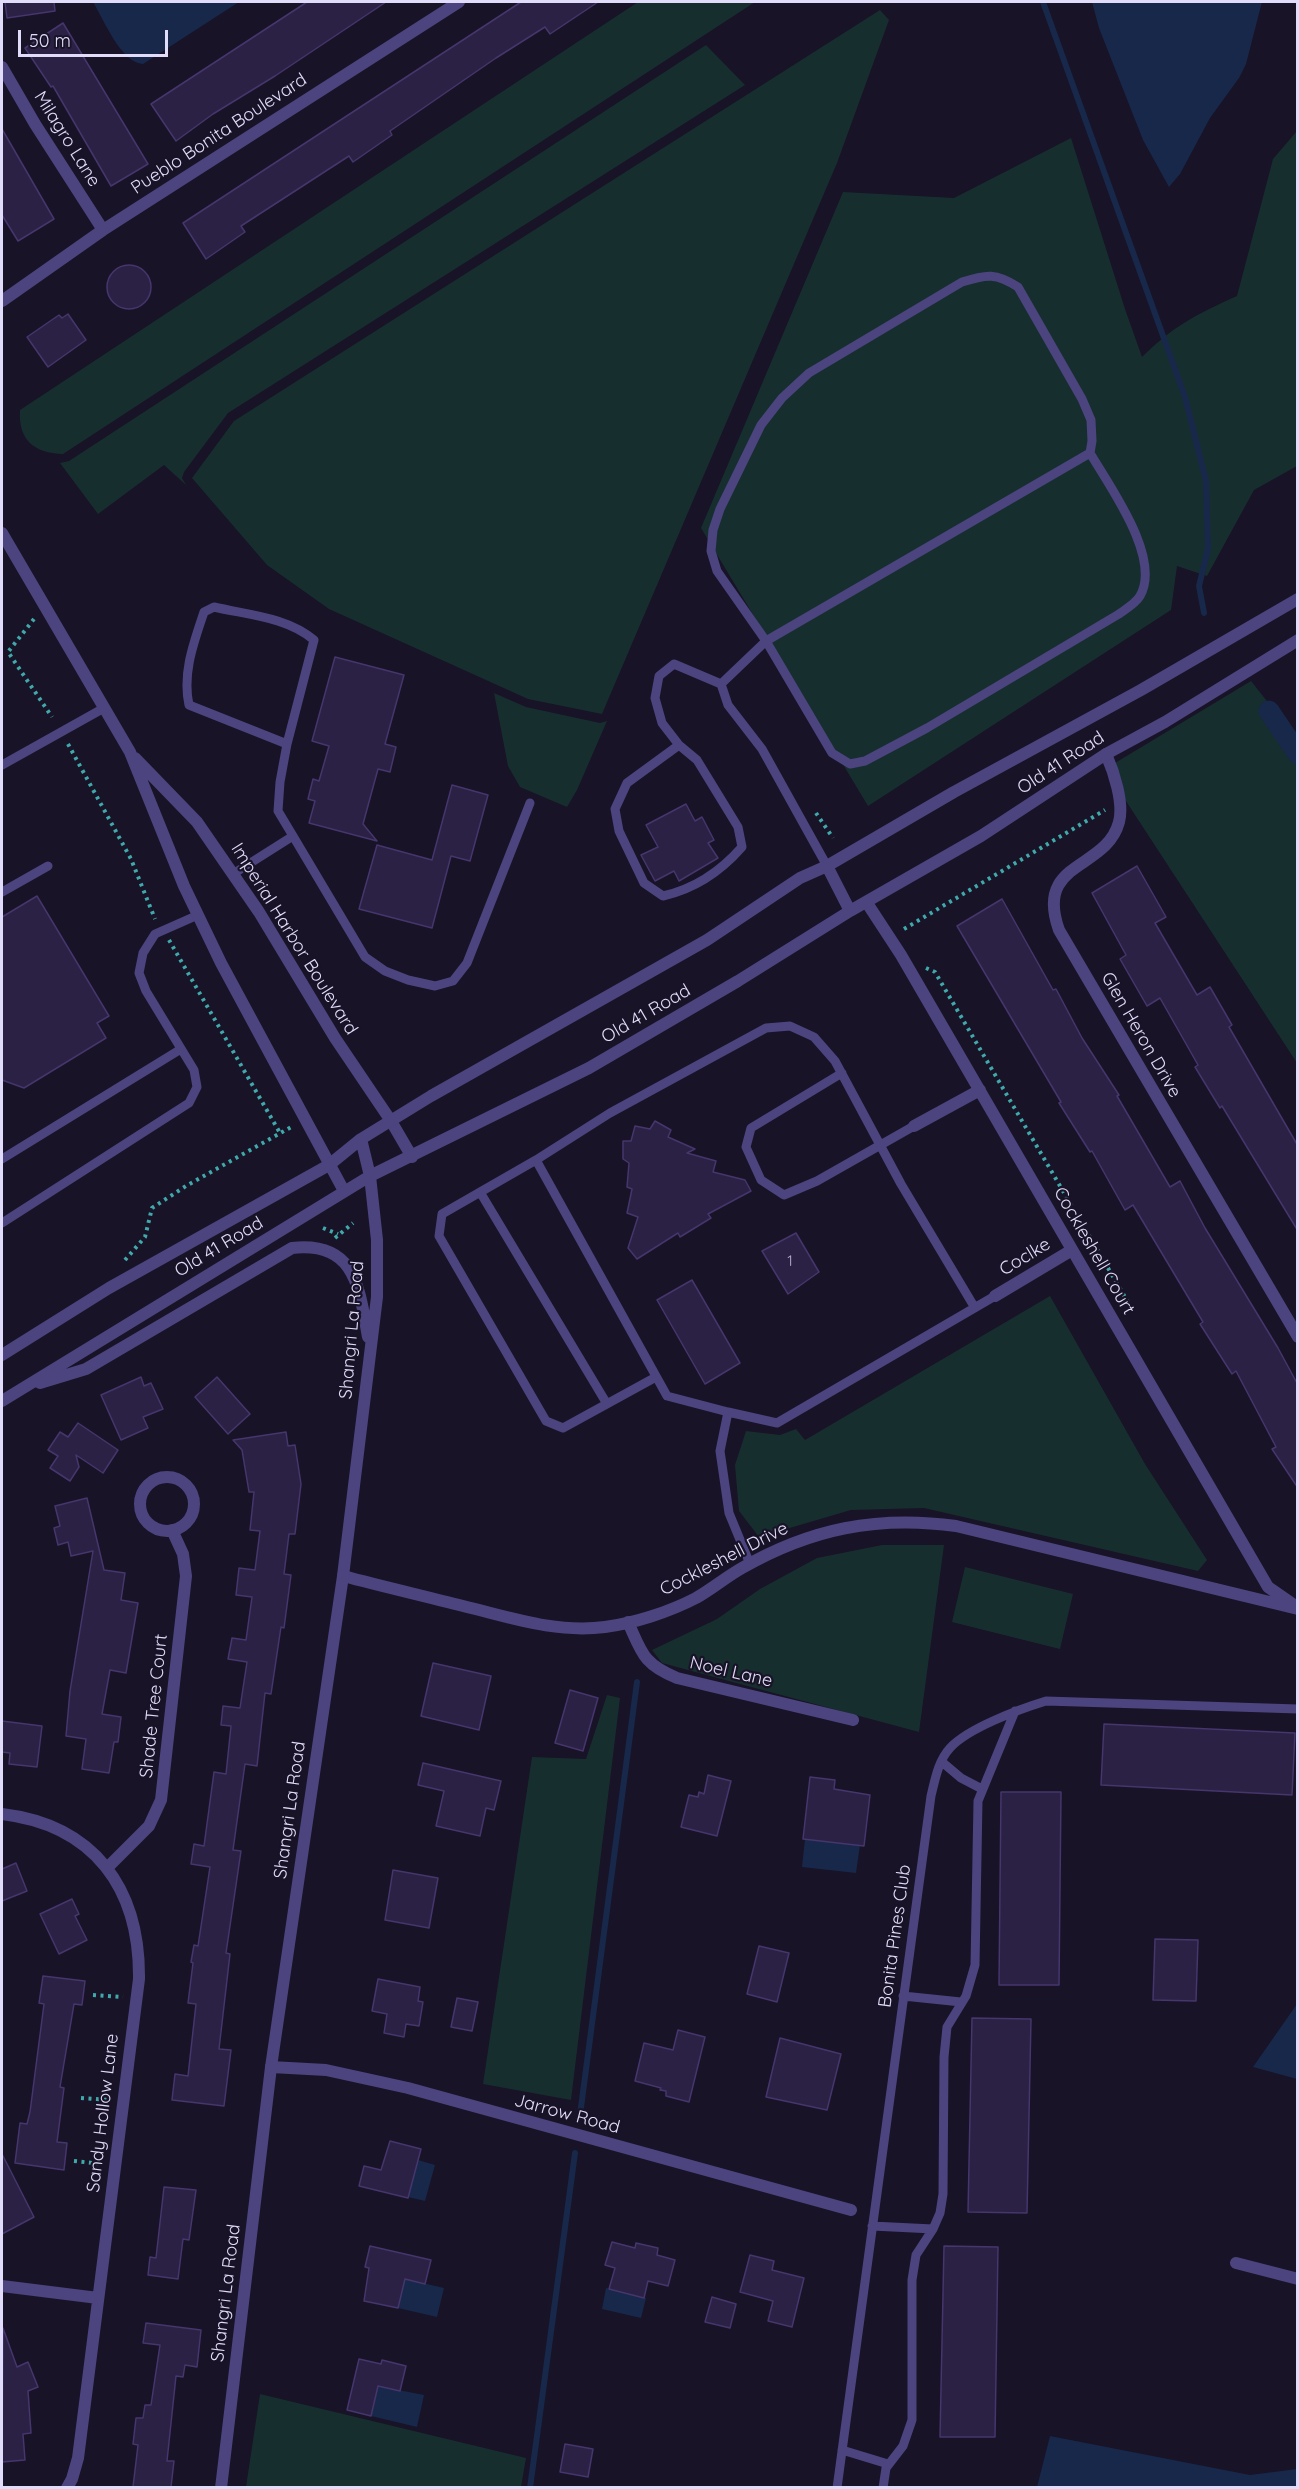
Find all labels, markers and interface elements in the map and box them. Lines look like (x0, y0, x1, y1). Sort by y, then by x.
scale bar (21, 18, 171, 56)
text: 50 m (29, 29, 71, 52)
street label: Pueblo Bonita Boulevard (127, 69, 311, 199)
street label: Milagro Lane (29, 87, 105, 191)
street label: Old 41 Road (1014, 727, 1108, 799)
street label: Imperial Harbor Boulevard (226, 839, 362, 1039)
street label: Glen Heron Drive (1096, 968, 1186, 1102)
street label: Old 41 Road (598, 980, 694, 1048)
street label: Cockleshell Court (1049, 1183, 1139, 1319)
street label: Old 41 Road (171, 1212, 267, 1282)
street label: Coclke (996, 1233, 1054, 1281)
house number: 1 (787, 1252, 793, 1270)
street label: Shangri La Road (335, 1260, 369, 1400)
street label: Cockleshell Drive (656, 1517, 792, 1601)
street label: Shade Tree Court (136, 1633, 172, 1779)
street label: Noel Lane (688, 1652, 774, 1692)
street label: Shangri La Road (270, 1740, 310, 1880)
street label: Bonita Pines Club (874, 1863, 916, 2009)
street label: Sandy Hollow Lane (83, 2032, 123, 2194)
street label: Jarrow Road (512, 2090, 622, 2138)
street label: Shangri La Road (207, 2223, 245, 2363)

